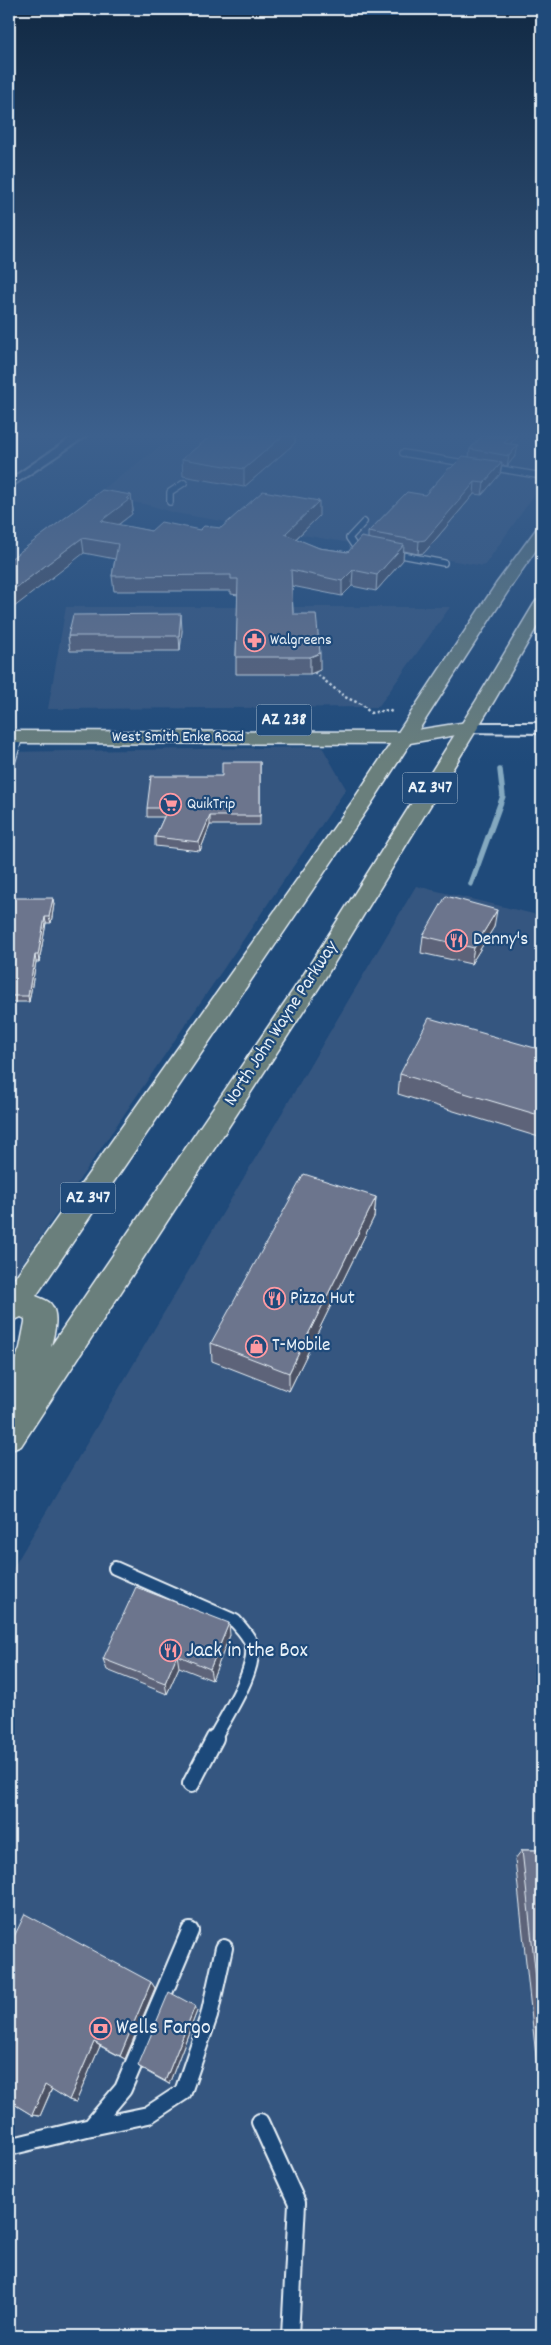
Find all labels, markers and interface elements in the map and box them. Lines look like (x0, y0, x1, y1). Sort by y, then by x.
pharmacy icon: Walgreens (242, 628, 266, 652)
place label: Walgreens (270, 629, 332, 652)
road number: AZ 238 (256, 704, 312, 736)
street label: West Smith Enke Road (112, 726, 244, 749)
road number: AZ 347 (402, 772, 458, 804)
supermarket icon: QuikTrip (159, 792, 183, 816)
place label: QuikTrip (187, 793, 235, 816)
place label: Denny's (473, 927, 528, 954)
restaurant icon: Denny's (445, 928, 469, 952)
street label: North John Wayne Parkway (218, 936, 346, 1112)
road number: AZ 347 (61, 1182, 116, 1214)
place label: Pizza Hut (290, 1286, 355, 1313)
restaurant icon: Pizza Hut (262, 1287, 286, 1311)
place label: T-Mobile (272, 1333, 330, 1360)
shop icon: T-Mobile (244, 1334, 268, 1358)
place label: Jack in the Box (186, 1636, 308, 1667)
restaurant icon: Jack in the Box (158, 1639, 182, 1663)
place label: Wells Fargo (116, 2013, 211, 2044)
bank icon: Wells Fargo (88, 2016, 112, 2040)

